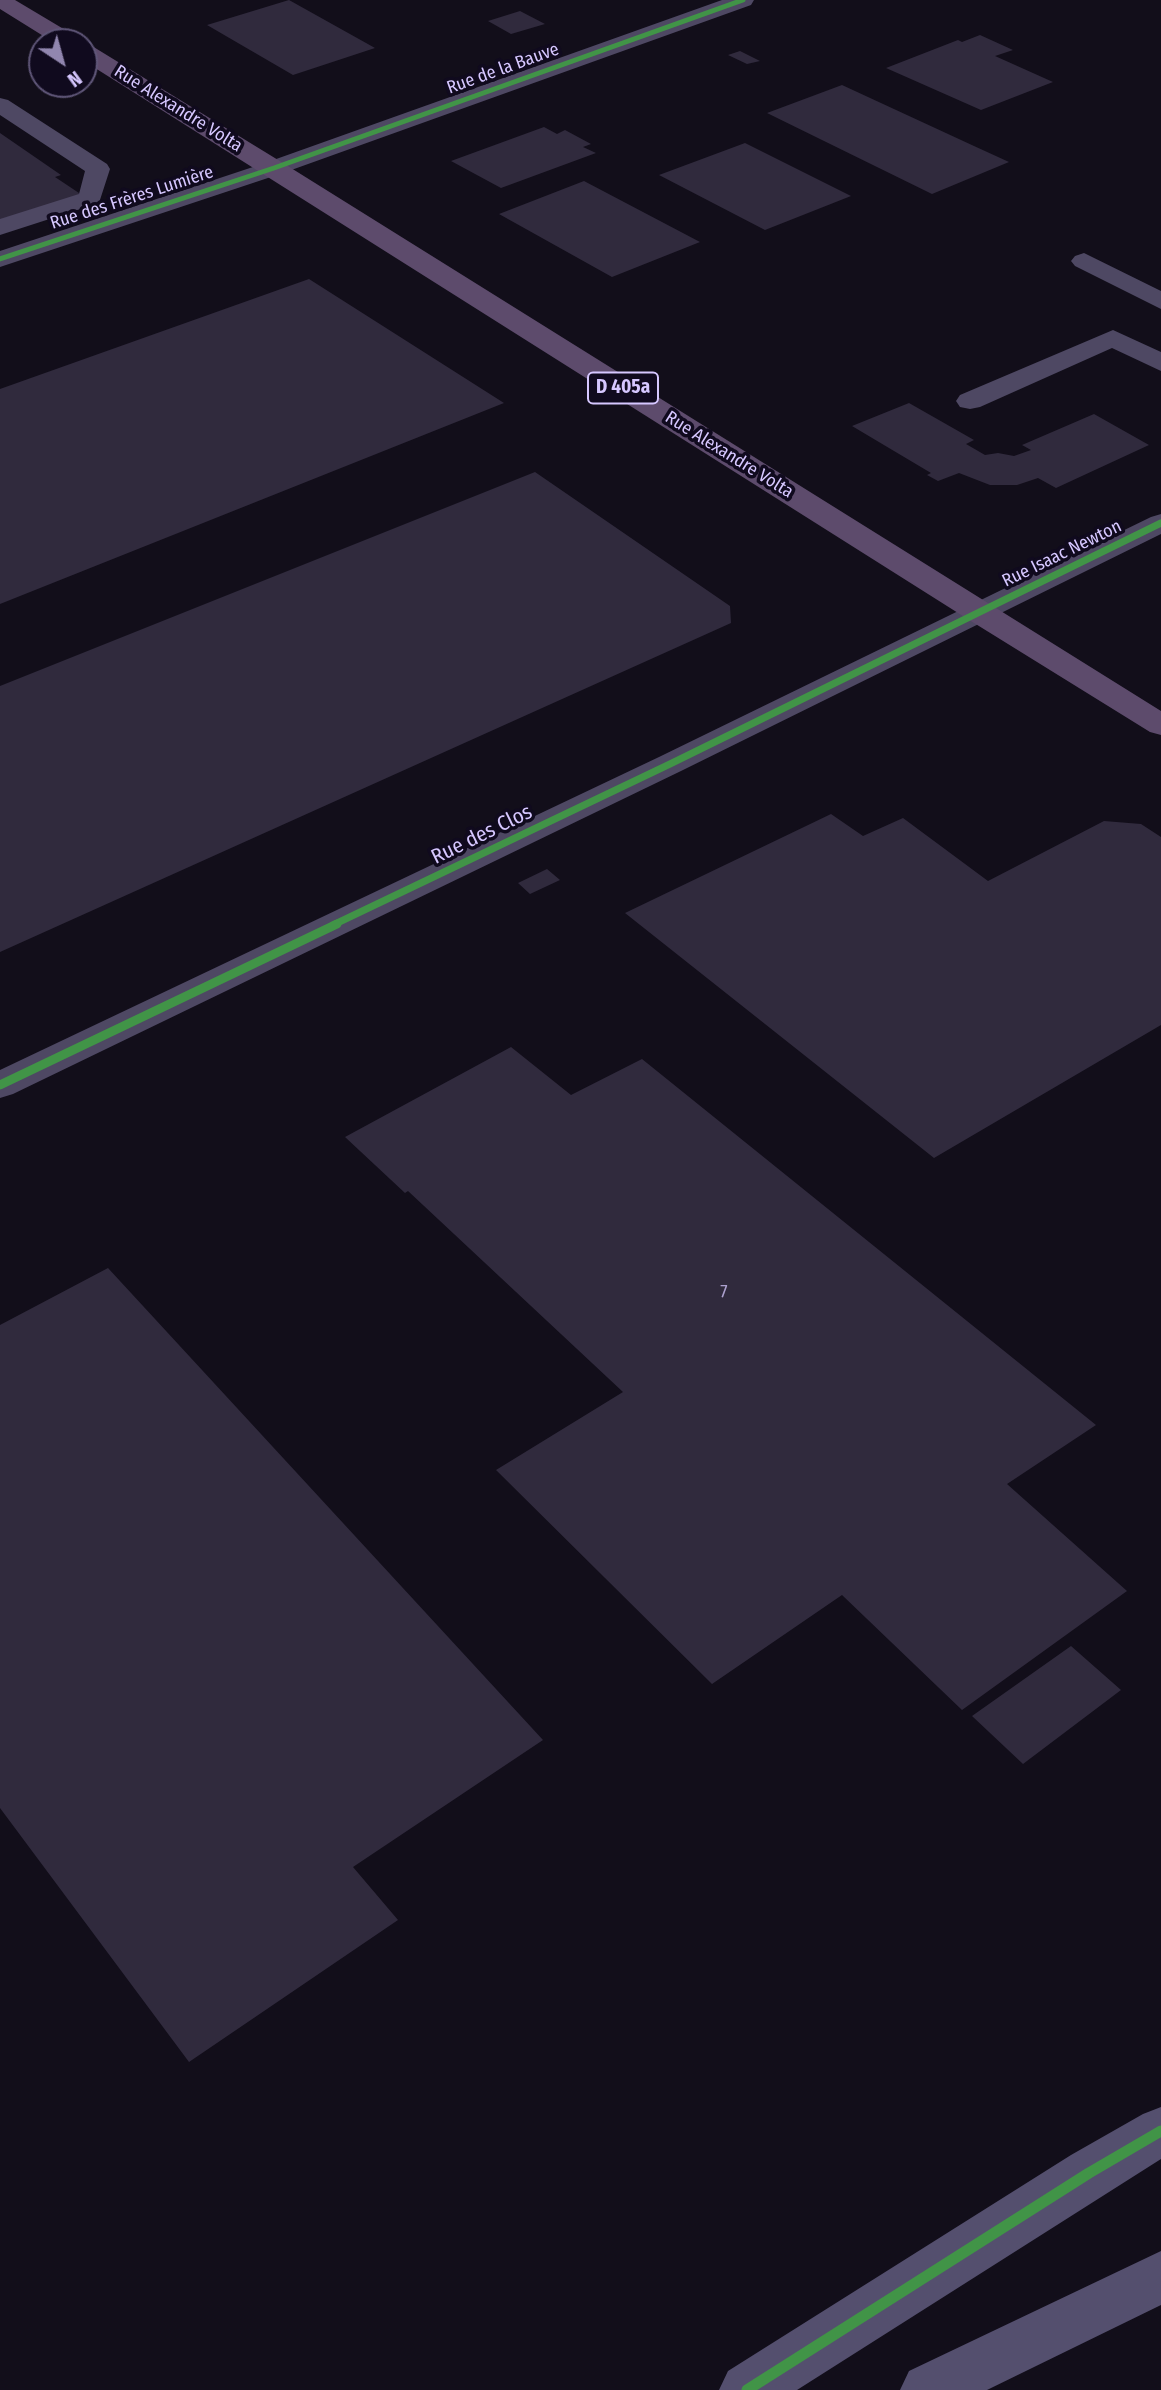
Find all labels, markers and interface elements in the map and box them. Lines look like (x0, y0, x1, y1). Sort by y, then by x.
north arrow (28, 28, 98, 98)
street label: Rue de la Bauve (444, 39, 562, 99)
street label: Rue Alexandre Volta (110, 61, 246, 157)
text: N (63, 66, 86, 91)
street label: Rue des Frères Lumière (48, 161, 216, 235)
road number: D 405a (588, 372, 658, 404)
street label: Rue Alexandre Volta (661, 407, 797, 503)
street label: Rue Isaac Newton (999, 516, 1125, 592)
street label: Rue des Clos (427, 800, 537, 870)
house number: 7 (720, 1282, 728, 1304)

